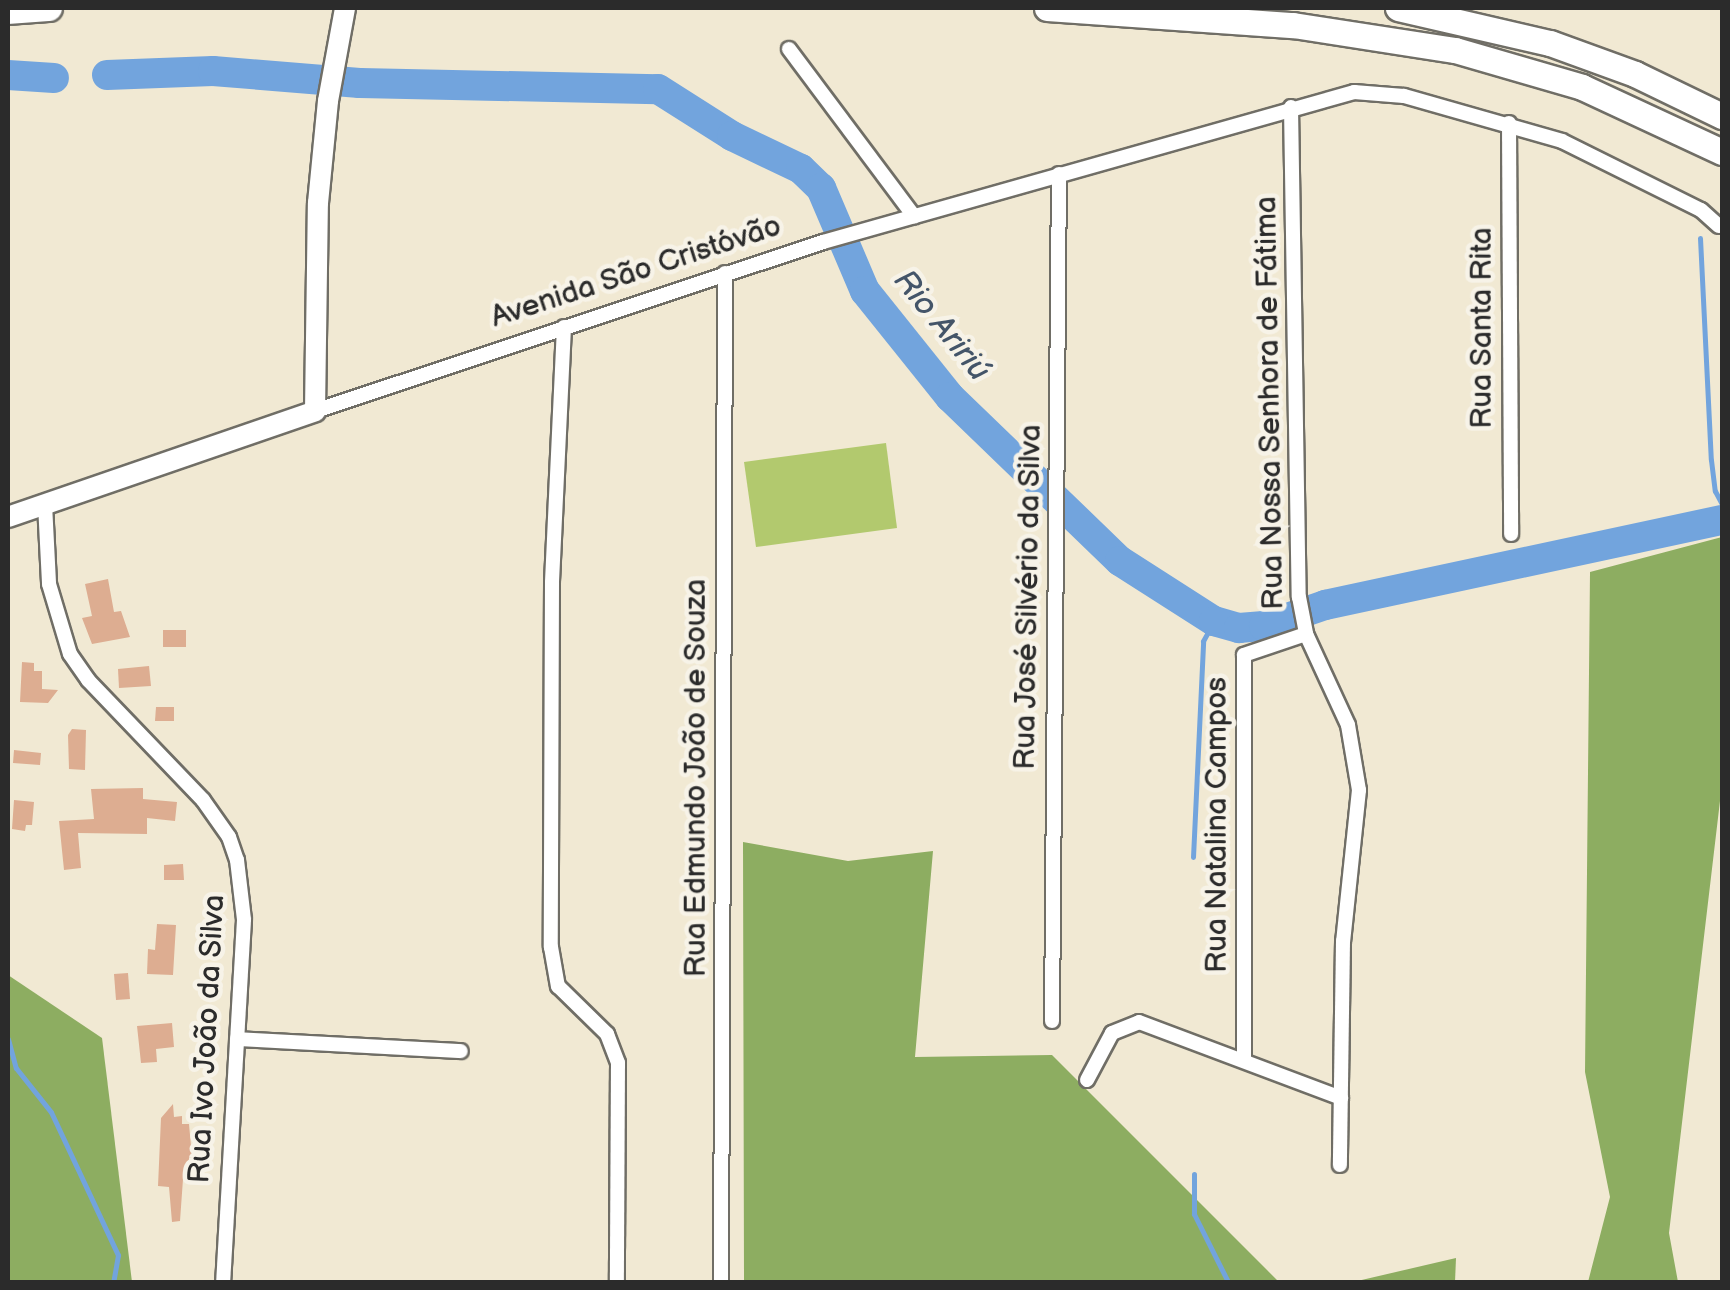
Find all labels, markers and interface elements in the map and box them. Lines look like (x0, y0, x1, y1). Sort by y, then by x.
street label: Rua Nossa Senhora de Fátima (1248, 196, 1292, 610)
street label: Avenida São Cristóvão (486, 208, 786, 336)
street label: Rua Santa Rita (1464, 227, 1500, 429)
water label: Rio Aririú (885, 263, 997, 389)
street label: Rua José Silvério da Silva (1007, 423, 1049, 771)
street label: Rua Edmundo João de Souza (678, 578, 714, 978)
street label: Rua Natalina Campos (1199, 677, 1235, 973)
street label: Rua Ivo João da Silva (181, 893, 233, 1185)

